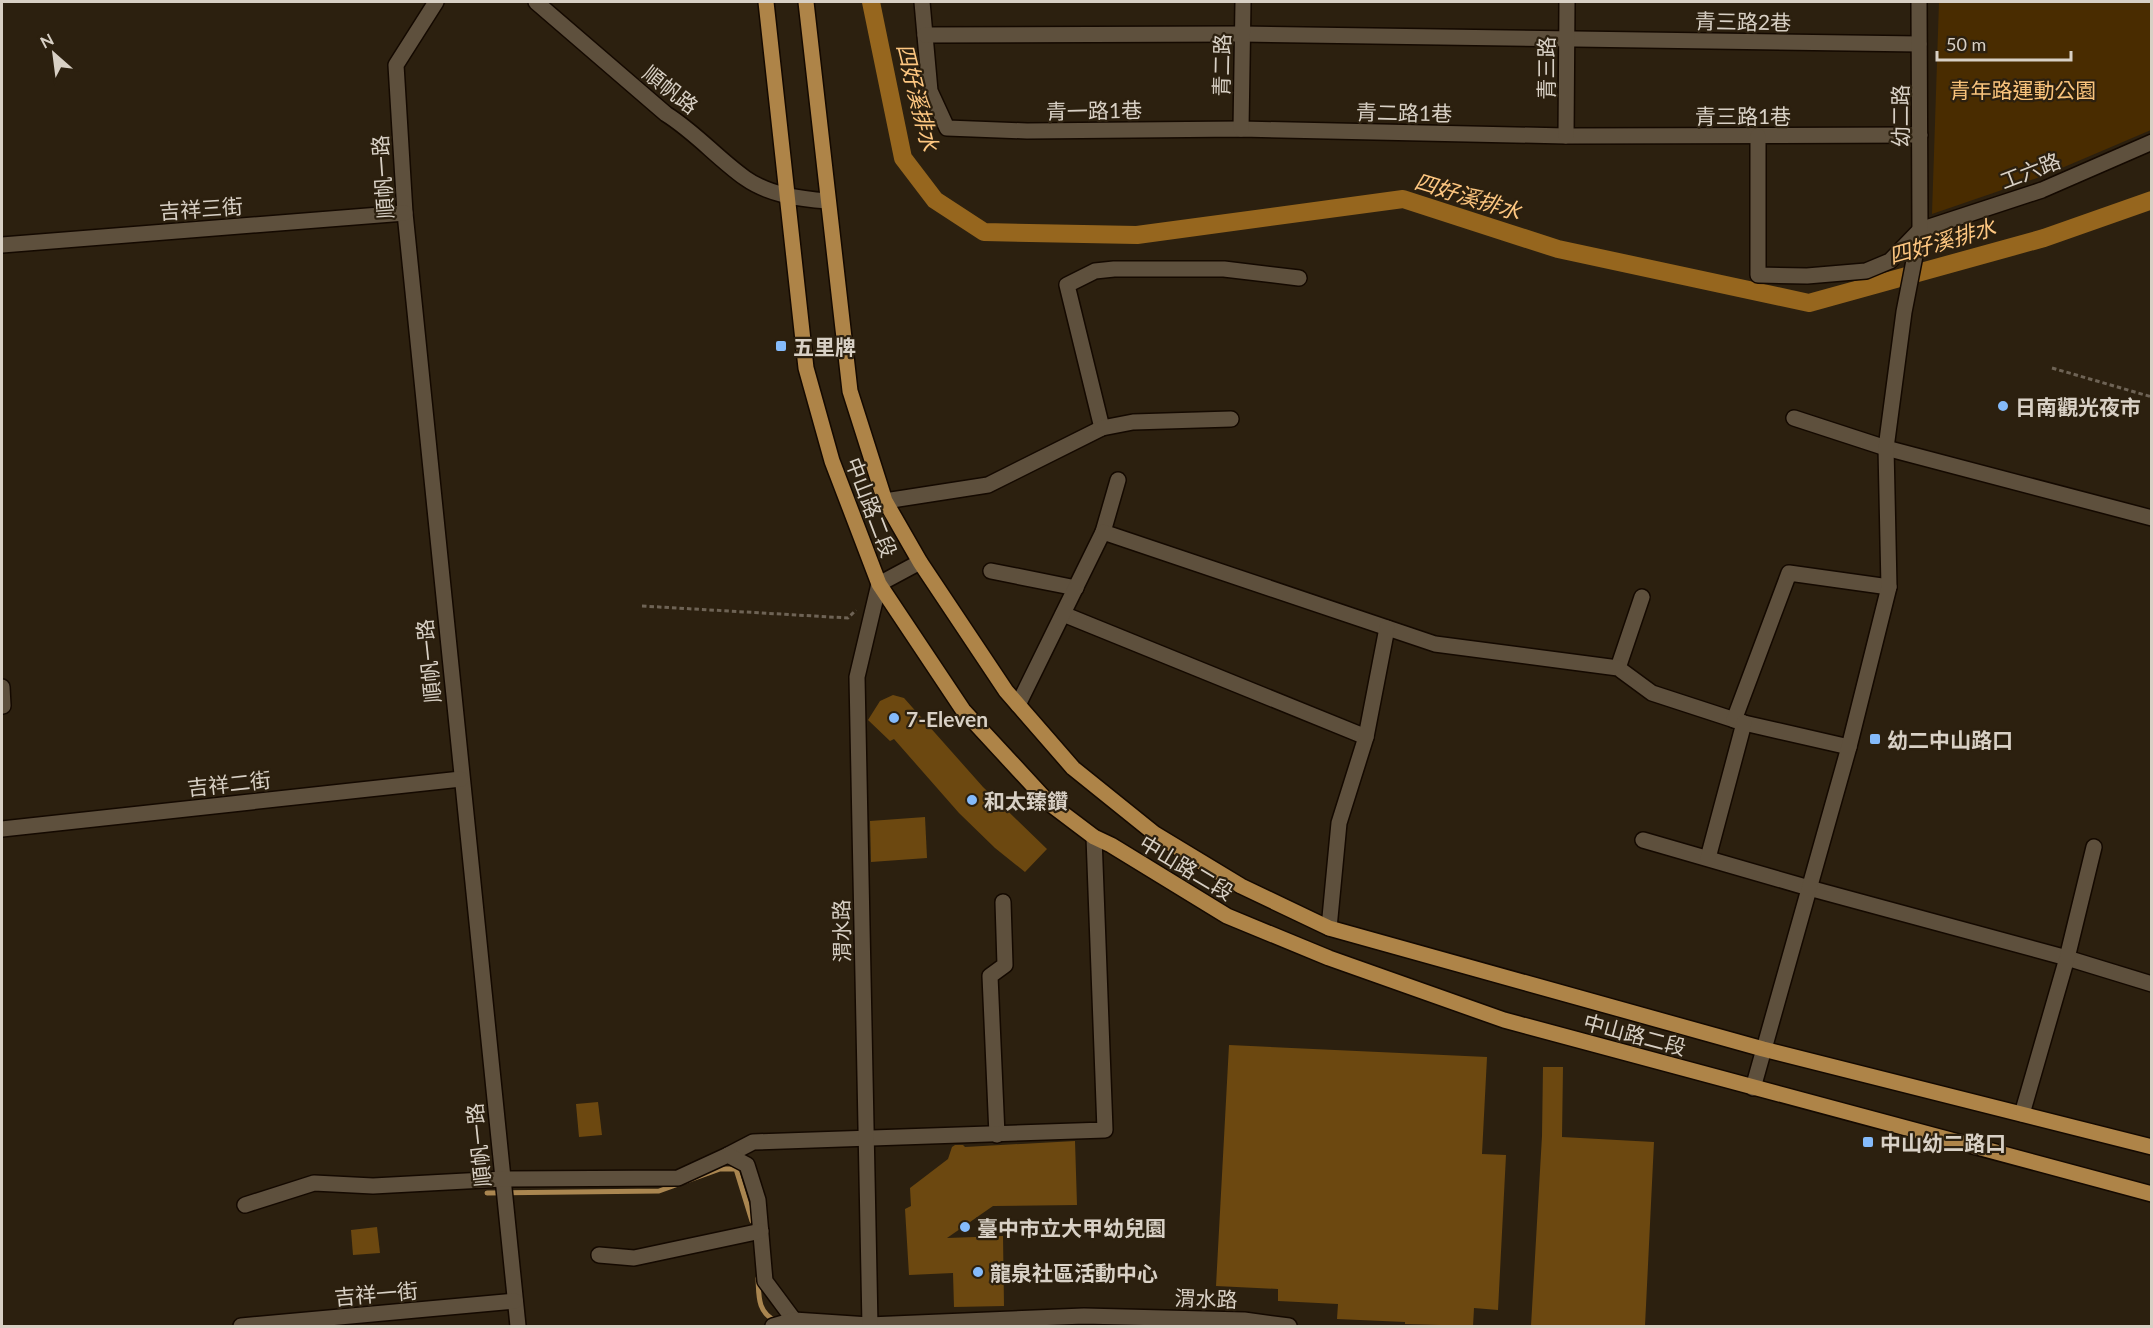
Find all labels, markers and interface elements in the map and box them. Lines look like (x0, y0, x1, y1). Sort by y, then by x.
street label: 青三路2巷 (1695, 8, 1791, 34)
north arrow (24, 24, 84, 84)
scale bar (1937, 24, 2070, 62)
text: N (37, 29, 57, 52)
street label: 青二路 (1208, 33, 1234, 97)
text: 50 m (1946, 33, 1986, 55)
street label: 青三路 (1533, 37, 1558, 100)
water label: 四好溪排水 (892, 40, 945, 155)
street label: 順帆路 (638, 60, 704, 118)
park label: 青年路運動公園 (1950, 77, 2097, 102)
street label: 幼二路 (1887, 85, 1912, 148)
street label: 青一路1巷 (1046, 97, 1142, 123)
street label: 青二路1巷 (1356, 99, 1452, 125)
street label: 青三路1巷 (1695, 103, 1791, 128)
street label: 順帆一路 (367, 134, 397, 220)
street label: 工六路 (1996, 147, 2064, 193)
water label: 四好溪排水 (1411, 167, 1525, 225)
street label: 吉祥三街 (158, 193, 244, 223)
water label: 四好溪排水 (1885, 213, 2000, 269)
place label: 五里牌 (793, 334, 856, 359)
marker: 五里牌 (774, 339, 788, 353)
place label: 日南觀光夜市 (2015, 394, 2141, 419)
marker: 日南觀光夜市 (1996, 399, 2010, 413)
street label: 中山路二段 (842, 454, 902, 560)
street label: 順帆一路 (411, 618, 445, 704)
place label: 7-Eleven (906, 706, 988, 731)
marker: 7-Eleven (887, 711, 901, 725)
place label: 幼二中山路口 (1887, 727, 2013, 752)
marker: 幼二中山路口 (1868, 732, 1882, 746)
street label: 吉祥二街 (186, 766, 272, 800)
place label: 和太臻鑽 (984, 788, 1068, 813)
marker: 和太臻鑽 (965, 793, 979, 807)
street label: 中山路二段 (1136, 829, 1238, 905)
street label: 渭水路 (828, 899, 854, 963)
street label: 中山路二段 (1581, 1008, 1689, 1060)
street label: 順帆一路 (461, 1102, 495, 1188)
place label: 中山幼二路口 (1880, 1130, 2006, 1155)
marker: 中山幼二路口 (1861, 1135, 1875, 1149)
place label: 臺中市立大甲幼兒園 (977, 1215, 1166, 1240)
marker: 臺中市立大甲幼兒園 (958, 1220, 972, 1234)
place label: 龍泉社區活動中心 (990, 1260, 1158, 1285)
marker: 龍泉社區活動中心 (971, 1265, 985, 1279)
street label: 吉祥一街 (333, 1277, 419, 1309)
street label: 渭水路 (1174, 1284, 1238, 1312)

